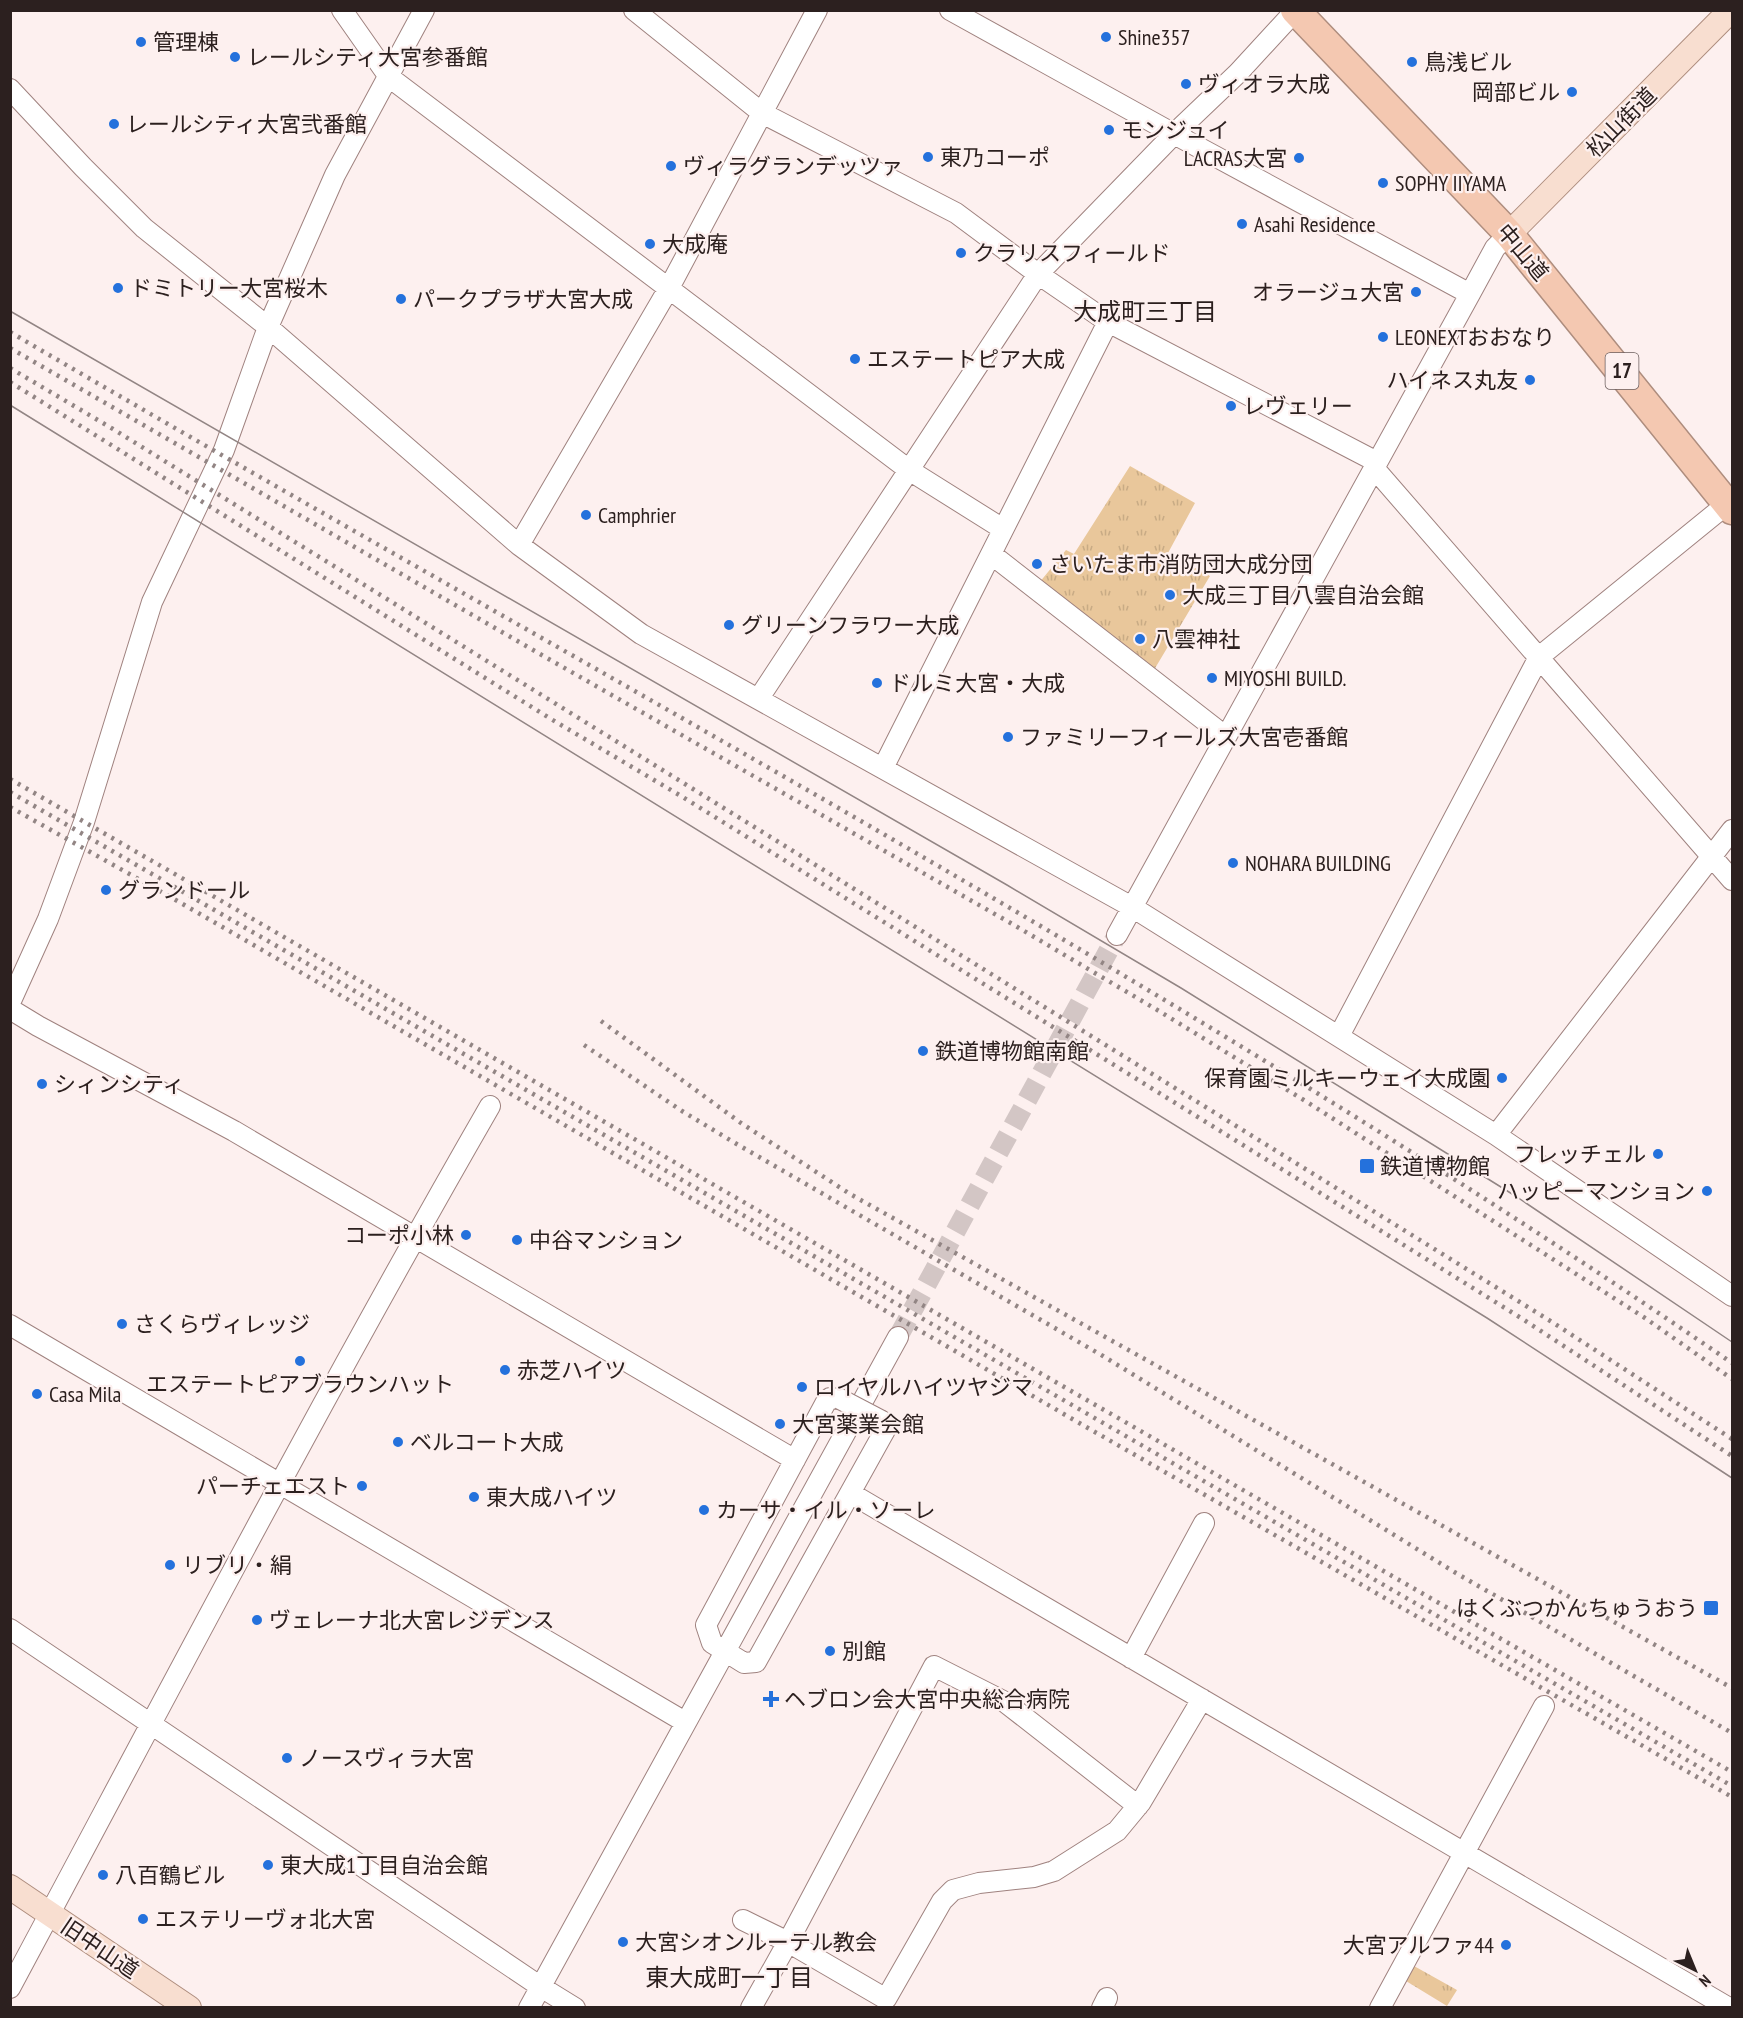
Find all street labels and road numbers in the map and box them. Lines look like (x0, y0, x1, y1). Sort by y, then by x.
street label: 松山街道 (1580, 81, 1662, 163)
street label: 中山道 (1491, 218, 1555, 286)
road number: 17 (1606, 353, 1638, 389)
street label: 旧中山道 (56, 1912, 144, 1984)

